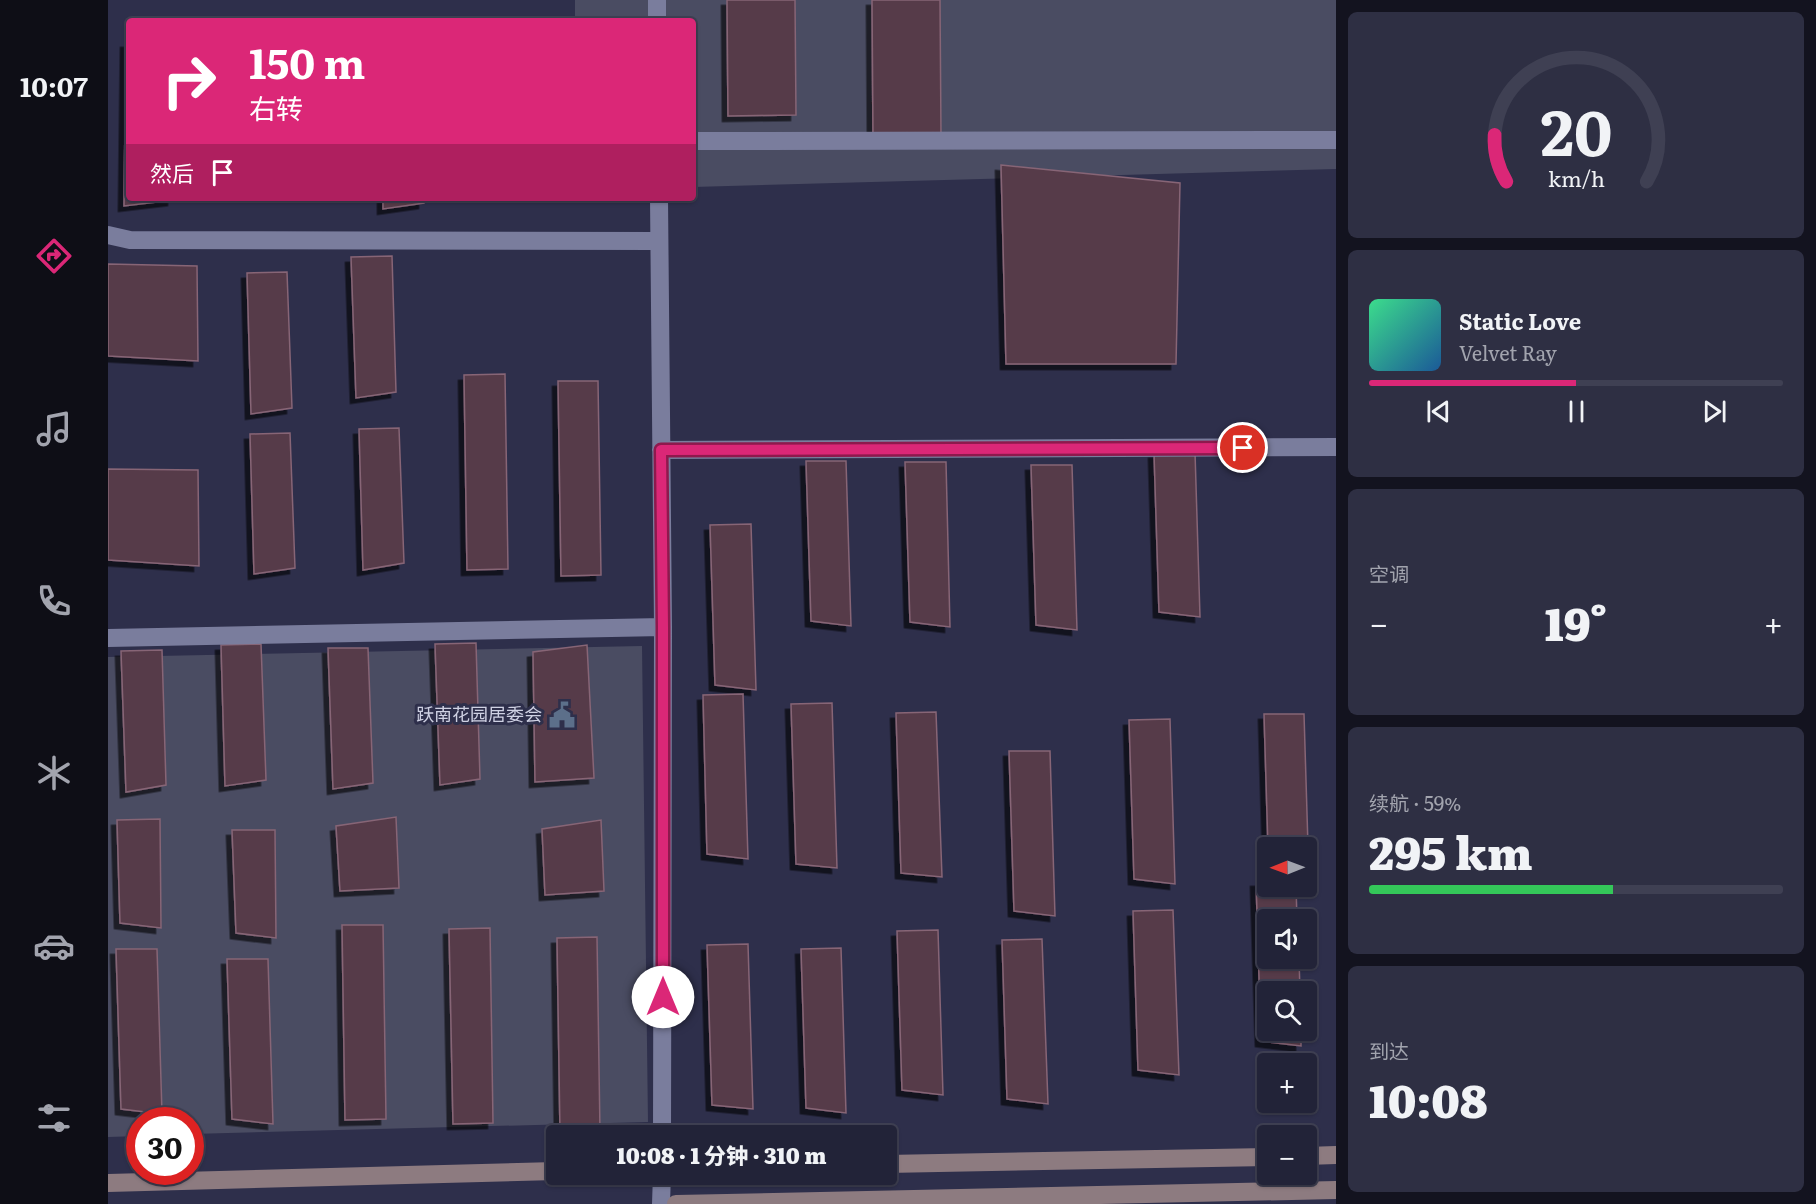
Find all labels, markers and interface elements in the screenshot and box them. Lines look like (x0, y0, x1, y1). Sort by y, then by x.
text: 150 m (249, 30, 365, 92)
icon: right (150, 42, 228, 120)
text: 10:07 (20, 65, 88, 105)
text: 20 (1540, 83, 1612, 175)
text: 右转 (249, 87, 303, 127)
text: 然后 (150, 156, 194, 189)
icon: arrive (206, 156, 239, 189)
text: km/h (1547, 163, 1605, 195)
icon: directions (33, 235, 75, 277)
text: Static Love (1459, 304, 1581, 337)
text: Velvet Ray (1459, 337, 1557, 367)
icon: previous (1422, 395, 1455, 428)
icon: pause (1560, 395, 1593, 428)
icon: next (1698, 395, 1731, 428)
icon: music (33, 408, 75, 450)
pin (1217, 422, 1268, 473)
icon: arrive (1226, 431, 1259, 464)
text: 空调 (1369, 558, 1409, 588)
icon: phone (33, 580, 75, 622)
text: 19° (1545, 588, 1607, 655)
text: − (1369, 597, 1388, 646)
text: + (1764, 597, 1783, 646)
place label: 跃南花园居委会 (416, 700, 542, 727)
public building icon: 跃南花园居委会 (547, 700, 577, 730)
icon: climate (33, 752, 75, 794)
text: 续航 · 59% (1369, 787, 1461, 817)
text: 295 km (1369, 817, 1533, 884)
north arrow (1257, 837, 1317, 897)
map controls (1257, 837, 1317, 1185)
button: sound (1257, 909, 1317, 969)
icon: car (33, 925, 75, 967)
position arrow (631, 965, 695, 1029)
button: search (1257, 981, 1317, 1041)
text: 到达 (1369, 1035, 1409, 1065)
button: + (1257, 1053, 1317, 1113)
text: 10:08 (1369, 1065, 1487, 1132)
icon: filters (33, 1097, 75, 1139)
speed limit sign: 30 (126, 1107, 204, 1185)
button: − (1257, 1125, 1317, 1185)
text: 10:08 · 1 分钟 · 310 m (617, 1138, 826, 1171)

